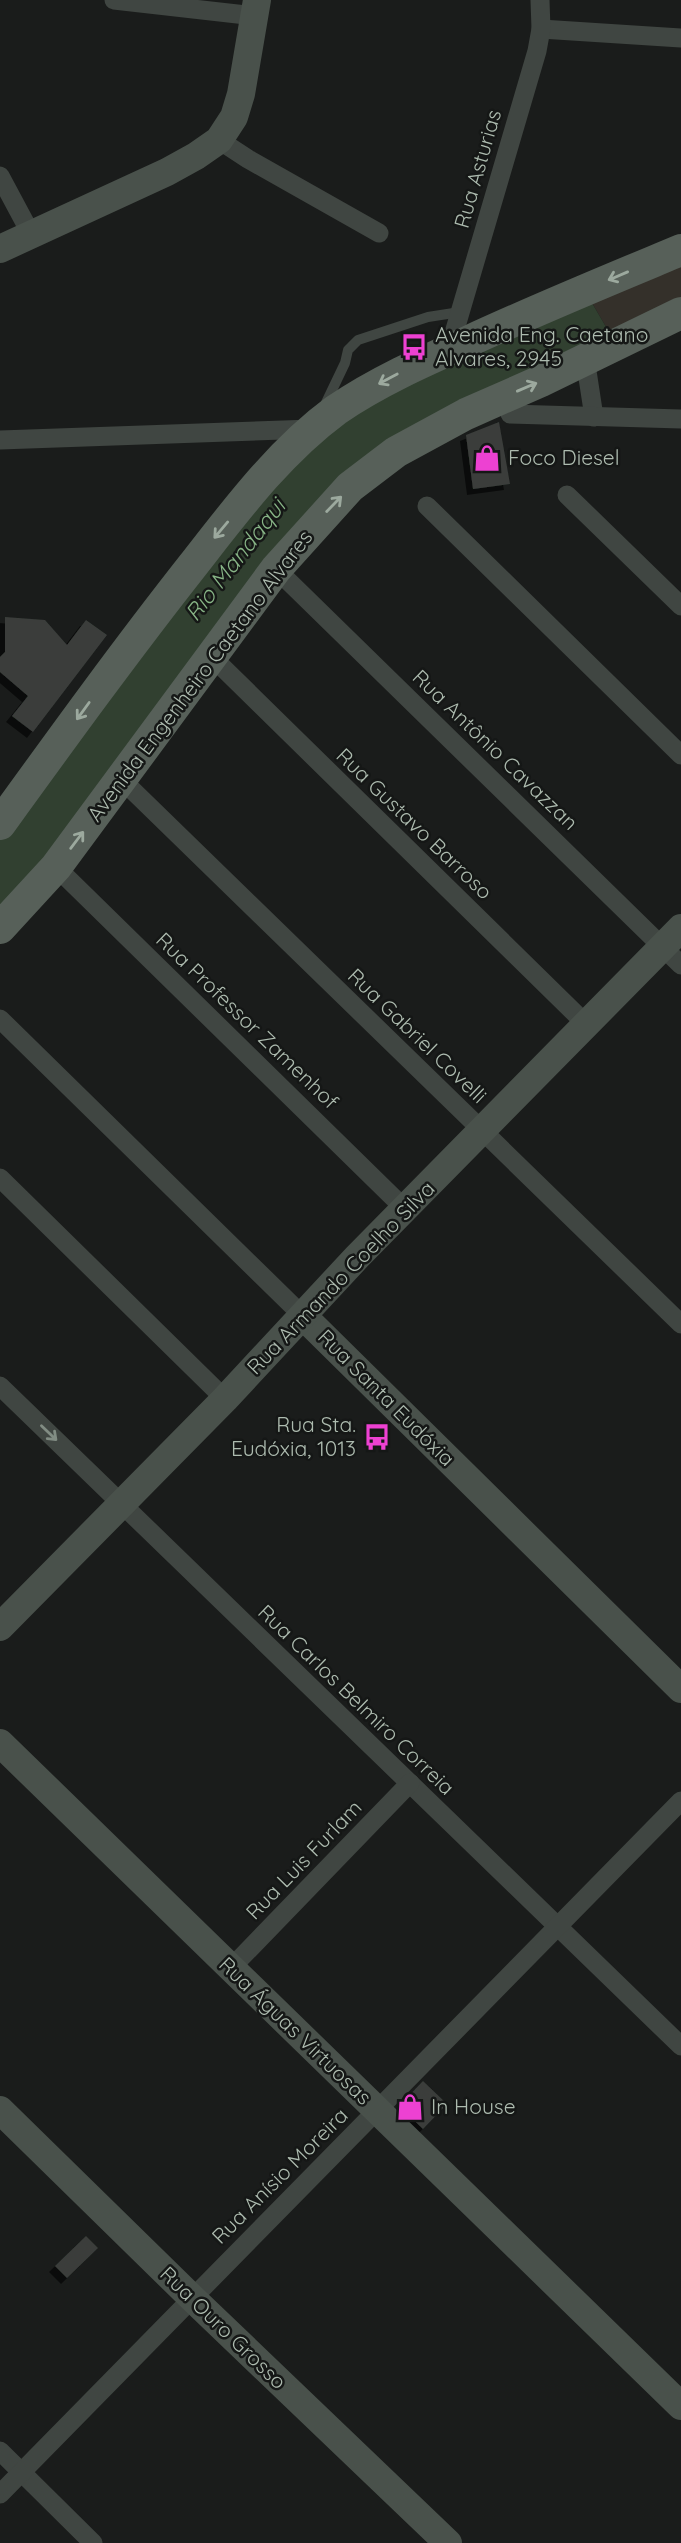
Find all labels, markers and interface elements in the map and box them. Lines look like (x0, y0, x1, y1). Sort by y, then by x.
street label: Rua Asturias (448, 107, 506, 231)
one-way arrow (608, 270, 629, 283)
place label: Avenida Eng. Caetano Alvares, 2945 (435, 321, 648, 371)
bus stop icon: Avenida Eng. Caetano Alvares, 2945 (399, 332, 429, 362)
one-way arrow (378, 373, 399, 386)
one-way arrow (516, 380, 537, 393)
shop icon: Foco Diesel (472, 443, 502, 473)
place label: Foco Diesel (508, 444, 620, 470)
water label: Rio Mandaqui (178, 491, 293, 626)
one-way arrow (325, 496, 342, 513)
one-way arrow (213, 520, 229, 538)
street label: Avenida Engenheiro Caetano Alvares (81, 524, 317, 826)
street label: Rua Antônio Cavazzan (408, 664, 584, 835)
one-way arrow (76, 701, 90, 720)
street label: Rua Gustavo Barroso (331, 742, 498, 905)
one-way arrow (69, 831, 84, 850)
street label: Rua Professor Zamenhof (151, 926, 345, 1115)
street label: Rua Gabriel Covelli (343, 962, 493, 1108)
street label: Rua Armando Coelho Silva (241, 1175, 440, 1379)
street label: Rua Santa Eudóxia (313, 1323, 461, 1471)
place label: Rua Sta. Eudóxia, 1013 (231, 1411, 356, 1461)
bus stop icon: Rua Sta. Eudóxia, 1013 (362, 1422, 392, 1452)
one-way arrow (40, 1425, 57, 1442)
street label: Rua Carlos Belmiro Correia (253, 1599, 460, 1800)
street label: Rua Luis Furlam (240, 1794, 367, 1924)
street label: Rua Águas Virtuosas (214, 1951, 377, 2110)
shop icon: In House (395, 2092, 425, 2122)
place label: In House (431, 2093, 516, 2119)
street label: Rua Anísio Moreira (206, 2102, 353, 2249)
street label: Rua Ouro Grosso (155, 2260, 292, 2394)

